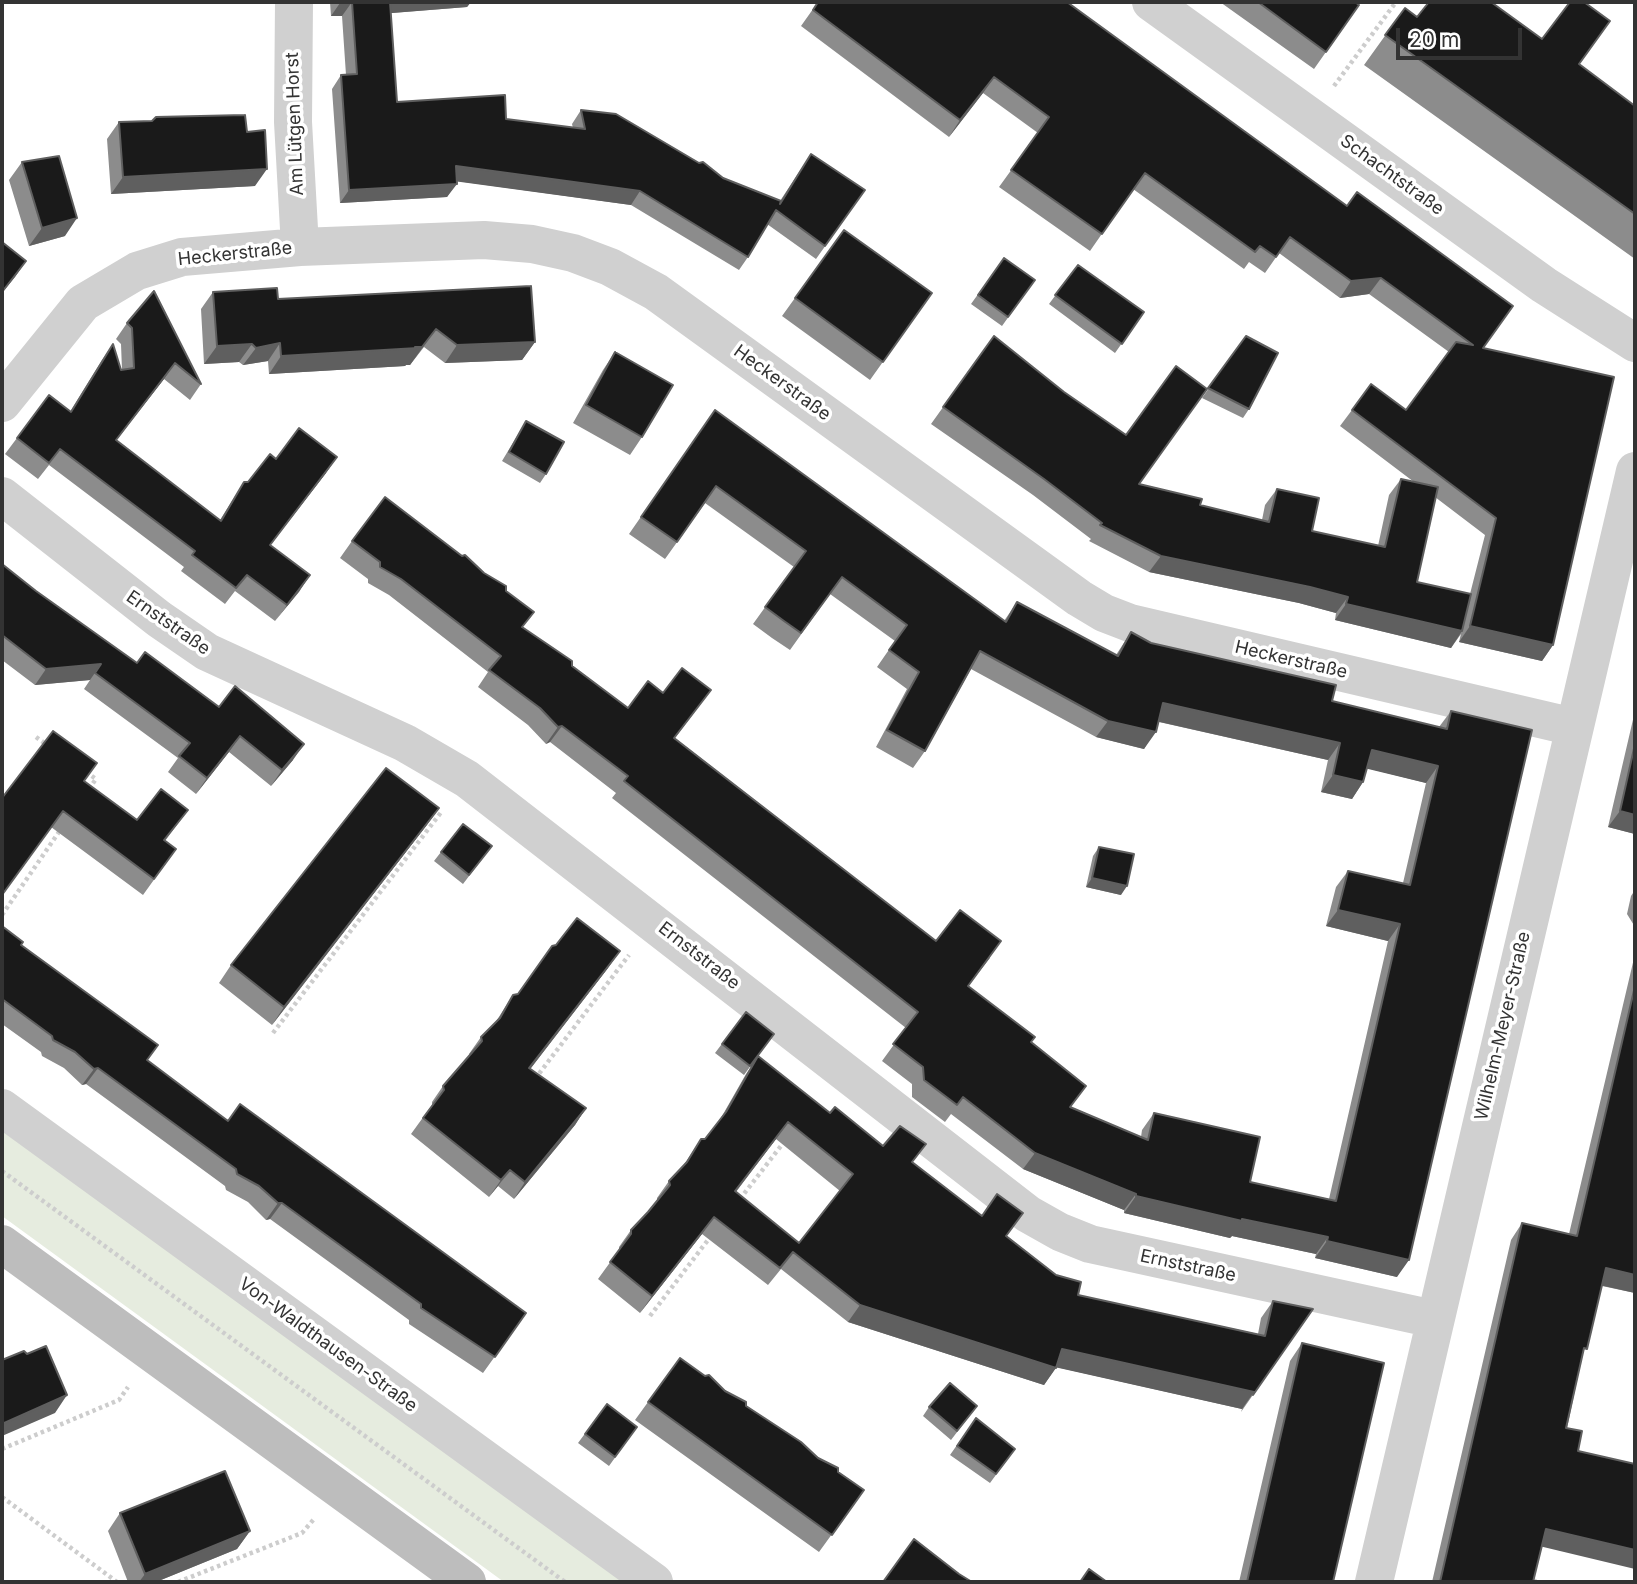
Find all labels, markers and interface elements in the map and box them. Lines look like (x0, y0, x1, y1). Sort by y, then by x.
scale bar (1399, 14, 1525, 58)
text: 20 m (1409, 27, 1459, 52)
street label: Am Lütgen Horst (282, 52, 308, 196)
street label: Schachtstraße (1336, 130, 1448, 220)
street label: Heckerstraße (177, 237, 293, 271)
street label: Heckerstraße (729, 341, 835, 425)
street label: Ernststraße (122, 586, 214, 660)
street label: Heckerstraße (1233, 637, 1349, 683)
street label: Ernststraße (654, 917, 744, 995)
street label: Wilhelm-Meyer-Straße (1471, 930, 1535, 1122)
street label: Ernststraße (1138, 1245, 1238, 1287)
street label: Von-Waldthausen-Straße (235, 1273, 421, 1417)

